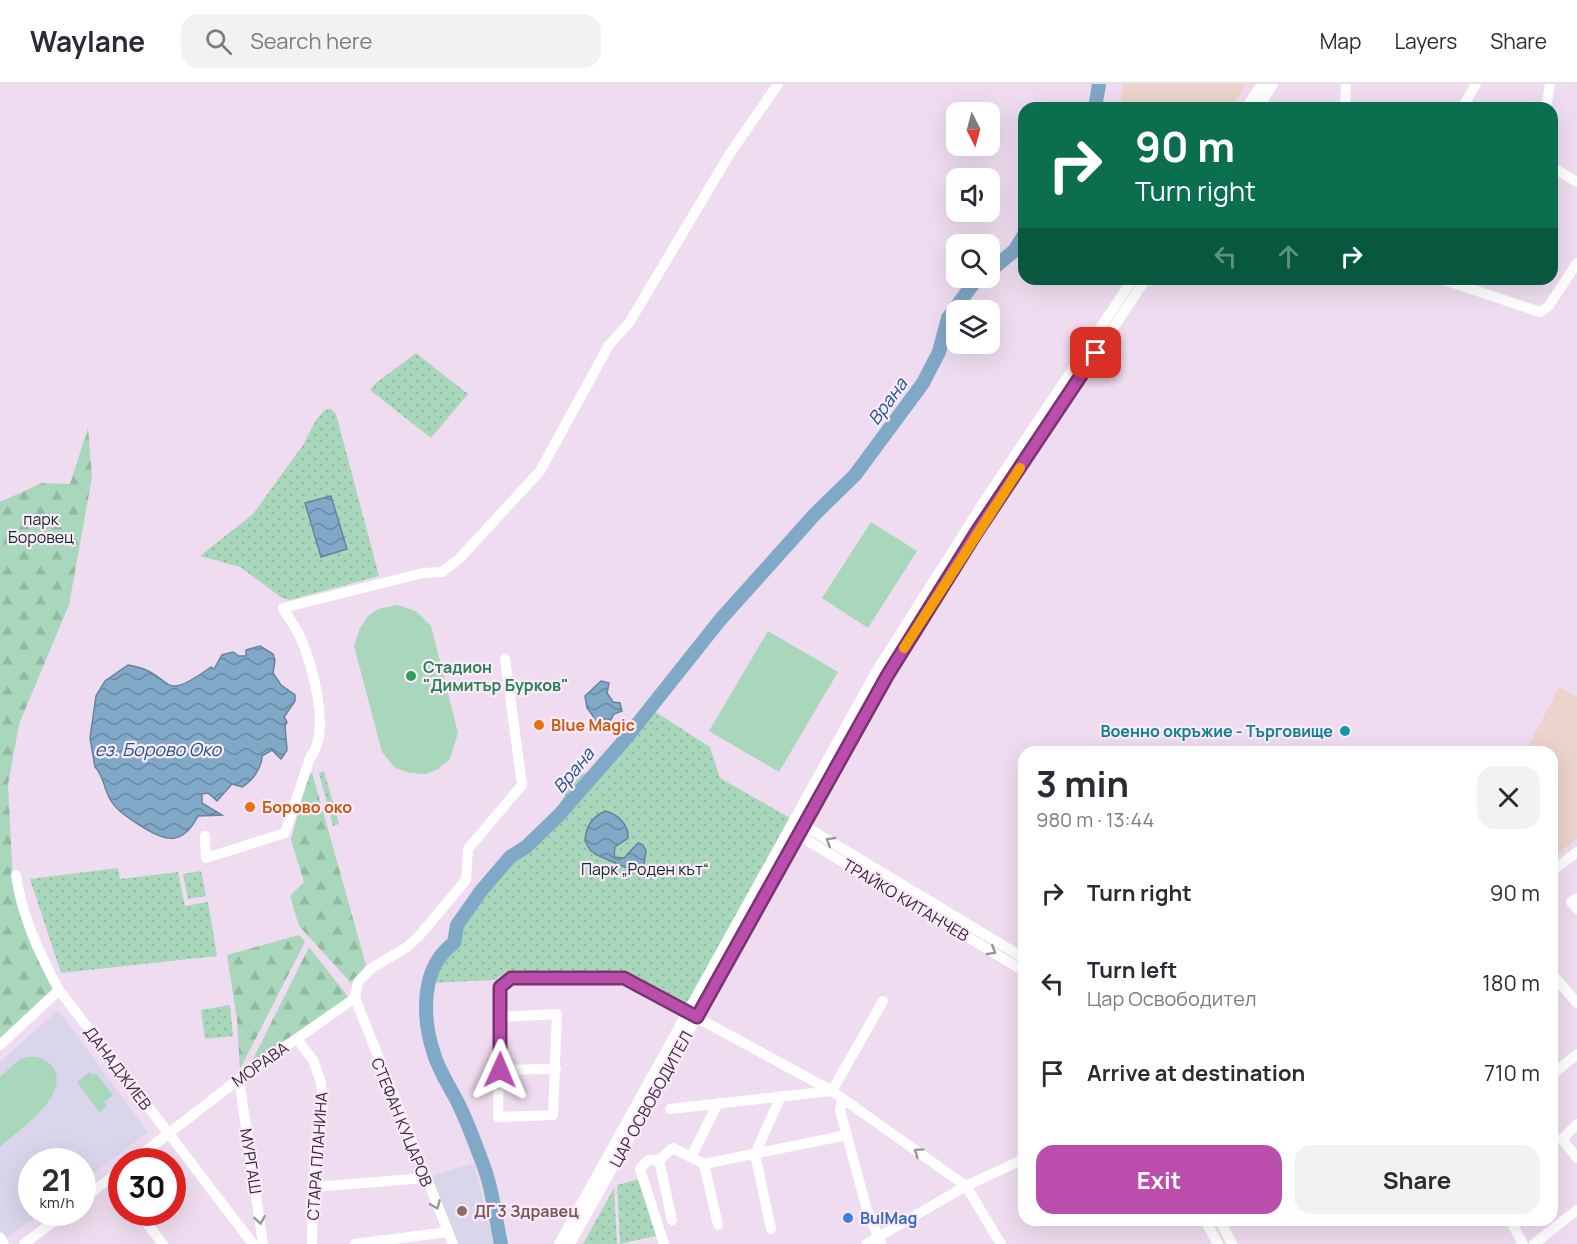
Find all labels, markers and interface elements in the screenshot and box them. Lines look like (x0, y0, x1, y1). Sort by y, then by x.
search box (181, 14, 601, 68)
text: Waylane (30, 22, 145, 60)
icon: search (202, 25, 235, 58)
text: Search here (250, 26, 372, 56)
text: Map (1320, 27, 1361, 55)
text: Layers (1394, 27, 1457, 55)
text: Share (1490, 27, 1547, 55)
north arrow (946, 102, 1000, 156)
map controls (946, 102, 1000, 354)
text: 90 m (1135, 117, 1235, 175)
icon: right (1036, 126, 1114, 204)
button: sound (946, 168, 1000, 222)
text: Turn right (1135, 172, 1256, 209)
button: search (946, 234, 1000, 288)
icon: left (1209, 240, 1242, 273)
icon: ahead (1272, 240, 1305, 273)
icon: right (1335, 240, 1368, 273)
button: layers (946, 300, 1000, 354)
pin (1070, 327, 1121, 378)
icon: arrive (1079, 336, 1112, 369)
water label: Врана (862, 372, 913, 429)
park label: парк Боровец (8, 508, 74, 548)
place label: Стадион "Димитър Бурков" (423, 656, 568, 696)
marker: Стадион "Димитър Бурков" (404, 669, 418, 683)
place label: Blue Magic (551, 714, 635, 736)
marker: Blue Magic (532, 718, 546, 732)
place label: Военно окръжие - Търговище (1100, 720, 1333, 742)
marker: Военно окръжие - Търговище (1338, 724, 1352, 738)
water label: ез. Борово Око (95, 737, 223, 761)
water label: Врана (547, 741, 600, 798)
text: 3 min (1036, 759, 1129, 808)
button: close (1477, 766, 1540, 829)
place label: Борово око (262, 796, 352, 818)
marker: Борово око (243, 800, 257, 814)
text: 980 m · 13:44 (1036, 806, 1154, 833)
one-way arrow (826, 837, 836, 849)
street label: ТРАЙКО КИТАНЧЕВ (839, 854, 973, 947)
park label: Парк „Роден кът“ (581, 858, 709, 880)
icon: right (1036, 877, 1069, 910)
text: Turn right (1087, 878, 1192, 908)
text: 90 m (1490, 878, 1540, 908)
one-way arrow (986, 944, 996, 956)
text: Turn left (1087, 955, 1177, 985)
icon: left (1036, 967, 1069, 1000)
text: 180 m (1482, 968, 1540, 998)
text: Цар Освободител (1087, 985, 1257, 1012)
street label: ДАНАДЖИЕВ (79, 1022, 157, 1115)
street label: ЦАР ОСВОБОДИТЕЛ (604, 1027, 698, 1171)
street label: МОРАВА (227, 1037, 293, 1091)
position arrow (468, 1038, 532, 1102)
street label: СТЕФАН КУЦАРОВ (366, 1054, 438, 1190)
icon: arrive (1036, 1057, 1069, 1090)
text: Arrive at destination (1087, 1058, 1305, 1088)
text: 710 m (1484, 1058, 1540, 1088)
street label: СТАРА ПЛАНИНА (302, 1091, 332, 1221)
street label: МУРГАШ (235, 1127, 267, 1195)
button: Exit (1036, 1145, 1282, 1214)
button: Share (1294, 1145, 1540, 1214)
speed limit sign: 30 (108, 1148, 186, 1226)
one-way arrow (914, 1148, 925, 1159)
text: 21 (41, 1159, 73, 1200)
text: km/h (40, 1192, 74, 1213)
one-way arrow (429, 1199, 441, 1210)
place label: ДГ 3 Здравец (474, 1200, 579, 1222)
marker: ДГ 3 Здравец (455, 1204, 469, 1218)
place label: BulMag (860, 1207, 917, 1229)
marker: BulMag (841, 1211, 855, 1225)
one-way arrow (253, 1215, 265, 1224)

